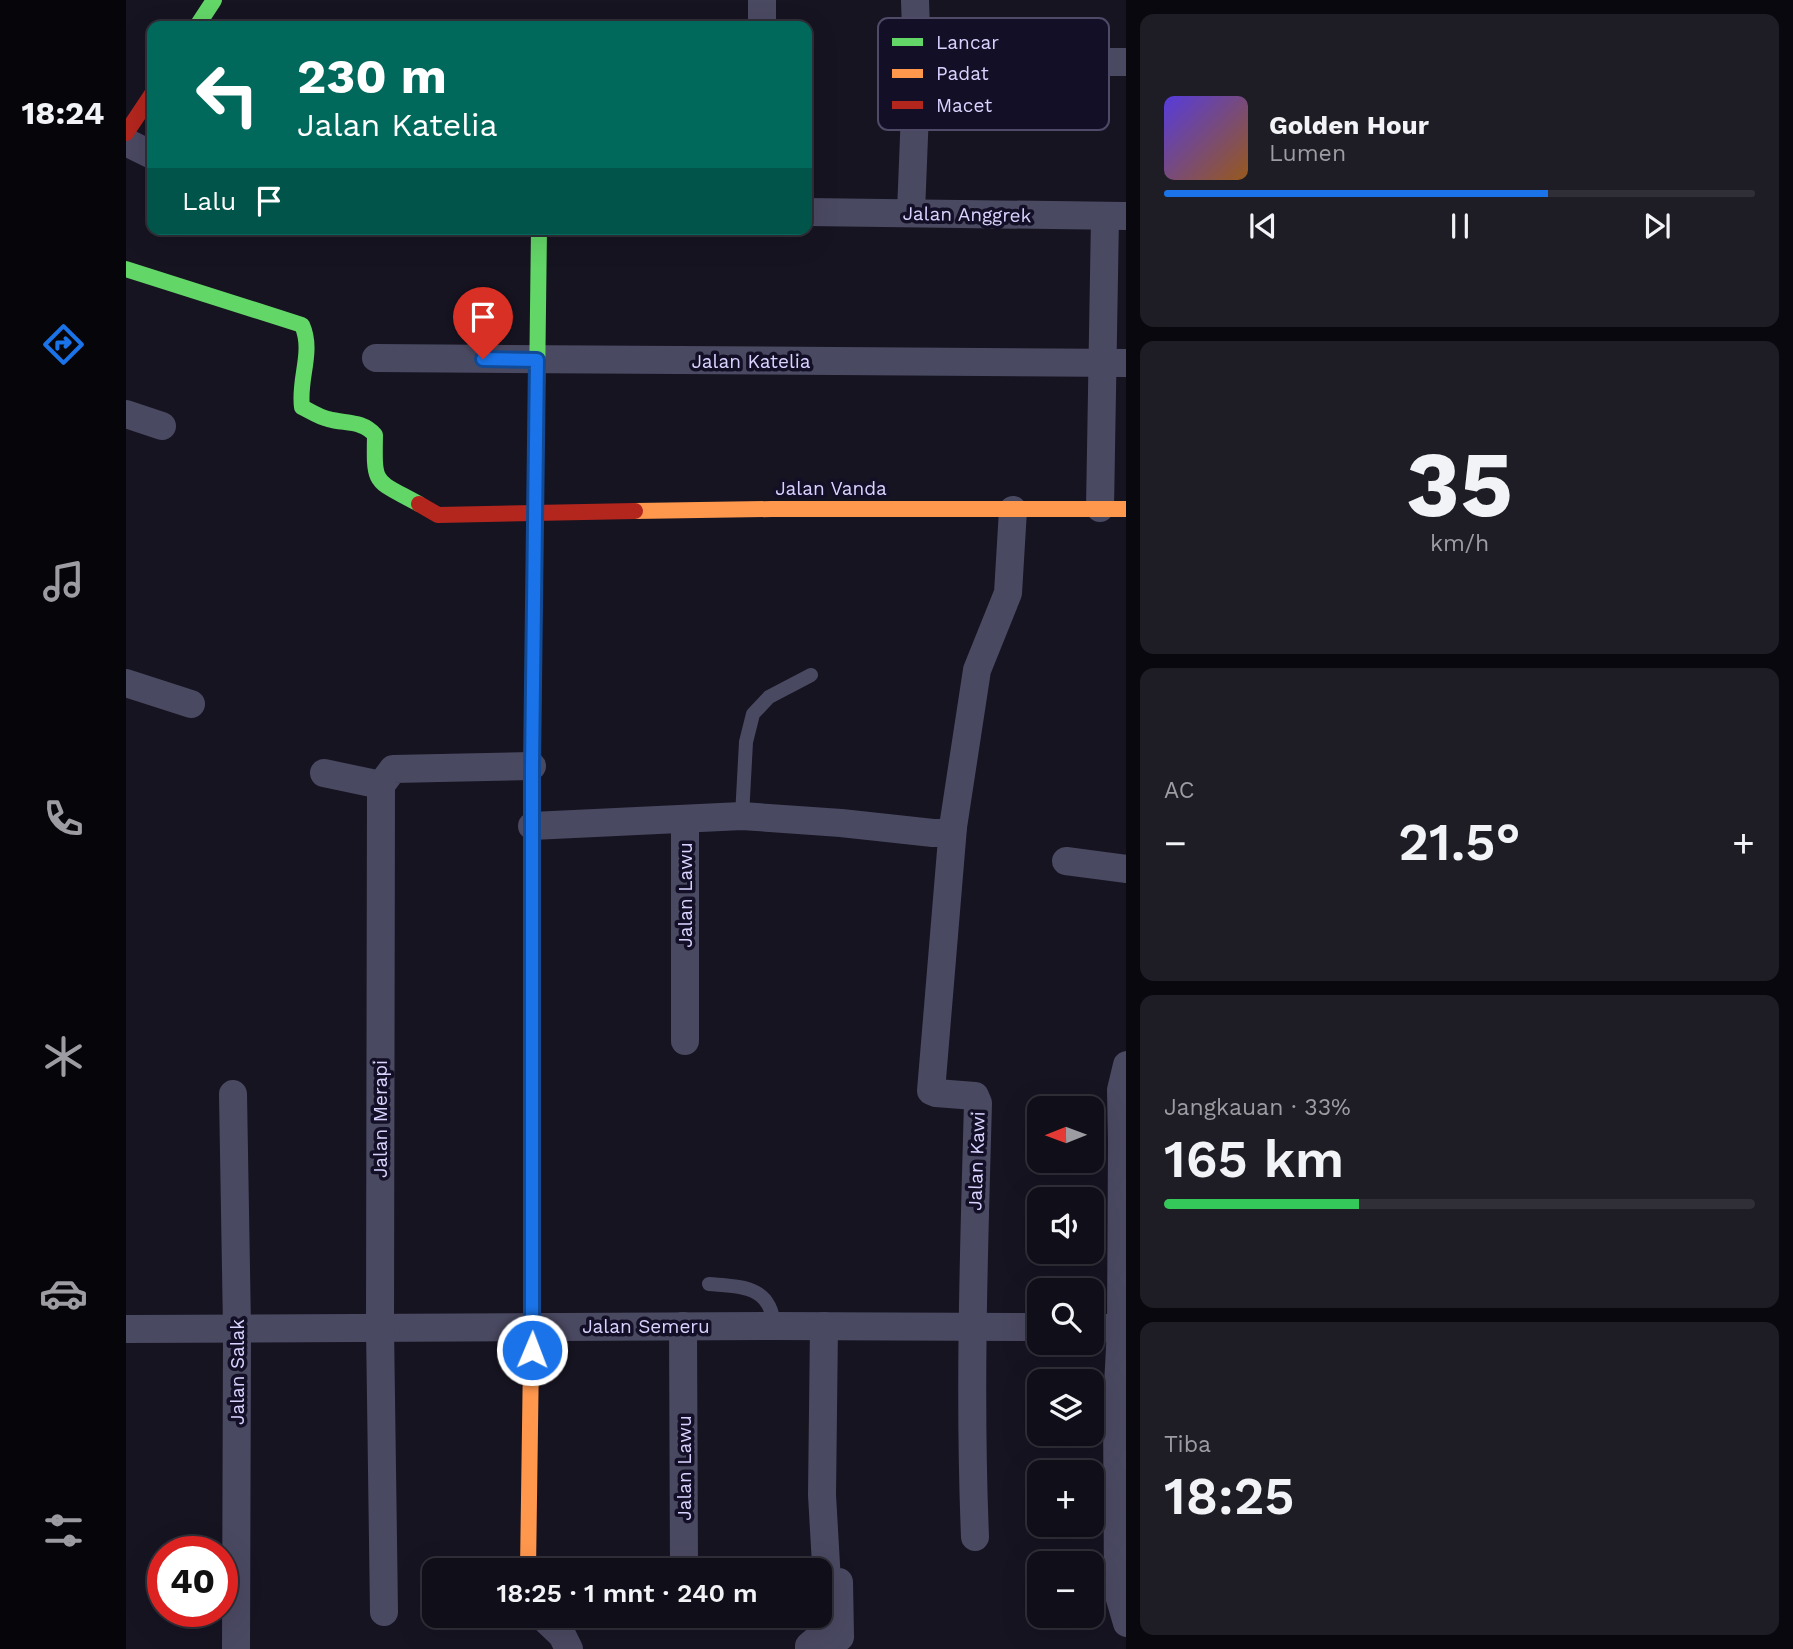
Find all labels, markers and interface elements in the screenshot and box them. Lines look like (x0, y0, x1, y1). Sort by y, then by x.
legend (878, 18, 1109, 130)
text: Lancar (936, 31, 999, 54)
text: 230 m (297, 47, 447, 105)
icon: left (182, 49, 273, 140)
text: Padat (936, 62, 989, 85)
text: 18:24 (22, 94, 104, 132)
text: Macet (936, 94, 992, 117)
text: Jalan Katelia (297, 106, 498, 144)
text: Golden Hour (1269, 110, 1429, 140)
text: Lumen (1269, 140, 1346, 167)
icon: arrive (250, 182, 288, 220)
text: Lalu (182, 186, 236, 216)
street label: Jalan Anggrek (902, 202, 1032, 227)
icon: previous (1244, 207, 1282, 245)
icon: pause (1441, 207, 1479, 245)
icon: next (1638, 207, 1676, 245)
pin (453, 287, 513, 359)
icon: arrive (464, 298, 502, 336)
icon: directions (39, 320, 88, 369)
street label: Jalan Katelia (691, 350, 811, 373)
text: 35 (1406, 431, 1513, 538)
street label: Jalan Vanda (775, 477, 887, 500)
text: km/h (1430, 530, 1489, 557)
icon: music (39, 557, 88, 606)
text: AC (1164, 777, 1194, 804)
icon: phone (39, 794, 88, 843)
text: 21.5° (1398, 812, 1521, 873)
text: − (1164, 821, 1187, 865)
text: + (1732, 821, 1755, 865)
street label: Jalan Lawu (674, 842, 697, 948)
icon: climate (39, 1032, 88, 1081)
street label: Jalan Merapi (369, 1060, 392, 1178)
text: Jangkauan · 33% (1164, 1094, 1351, 1121)
north arrow (1027, 1096, 1104, 1172)
map controls (1027, 1096, 1104, 1628)
street label: Jalan Kawi (963, 1111, 990, 1211)
text: 165 km (1164, 1129, 1344, 1190)
button: sound (1027, 1187, 1104, 1264)
icon: car (39, 1269, 88, 1318)
button: search (1027, 1278, 1104, 1355)
position arrow (495, 1313, 569, 1387)
street label: Jalan Semeru (582, 1315, 710, 1338)
street label: Jalan Salak (226, 1319, 249, 1425)
button: layers (1027, 1369, 1104, 1446)
street label: Jalan Lawu (673, 1415, 696, 1521)
text: Tiba (1164, 1431, 1211, 1458)
button: + (1027, 1460, 1104, 1537)
text: 18:25 (1164, 1466, 1295, 1527)
icon: filters (39, 1506, 88, 1555)
speed limit sign: 40 (147, 1536, 238, 1627)
button: − (1027, 1551, 1104, 1628)
text: 18:25 · 1 mnt · 240 m (496, 1578, 758, 1608)

